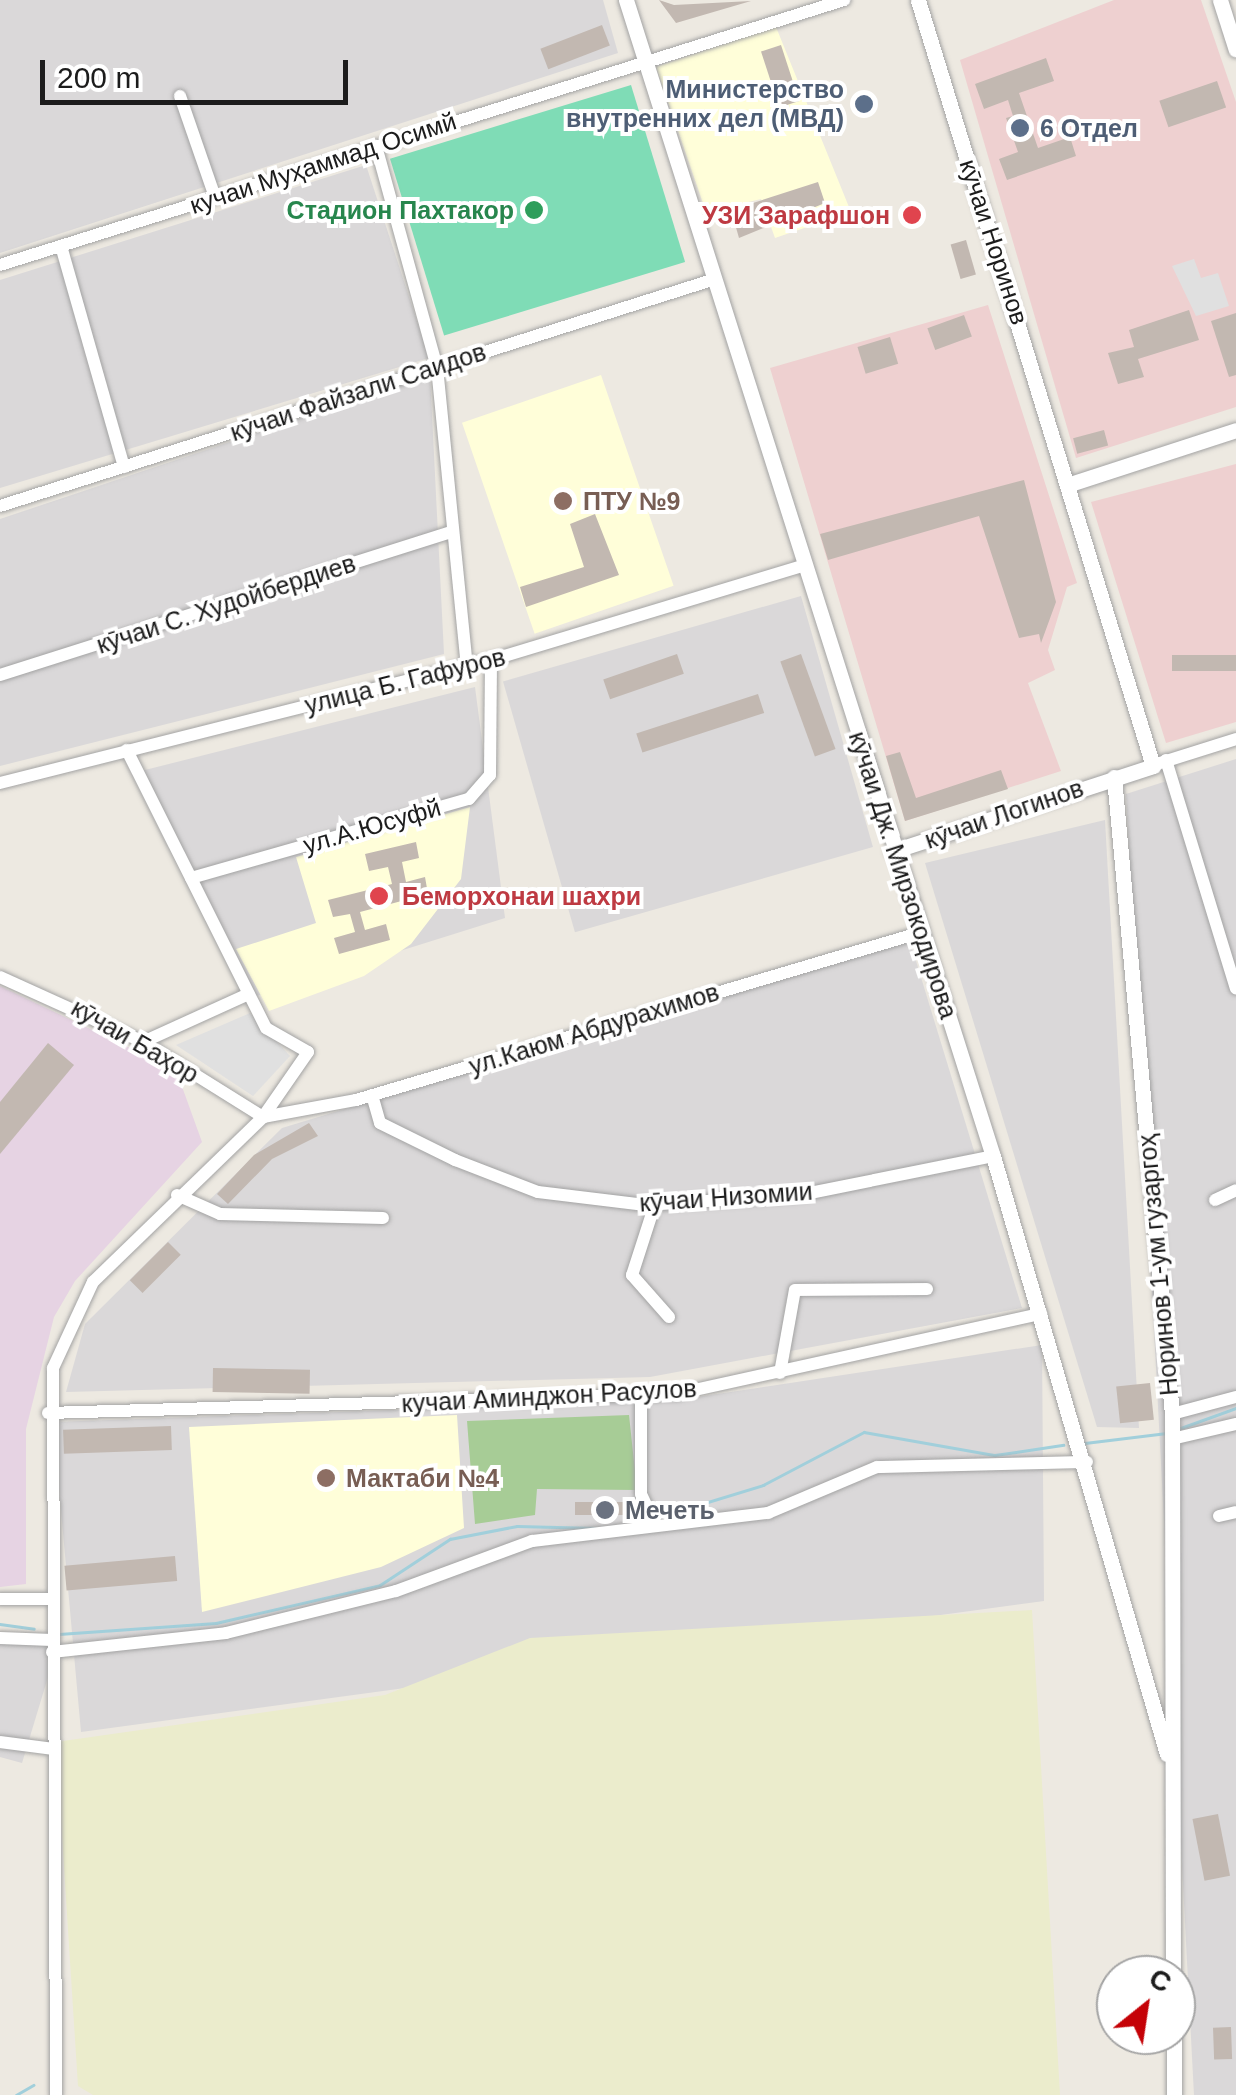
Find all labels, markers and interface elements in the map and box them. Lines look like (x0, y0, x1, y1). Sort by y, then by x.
scale bar (45, 40, 352, 102)
text: 200 m (57, 61, 140, 94)
place label: Министерство внутренних дел (МВД) (566, 75, 844, 134)
marker: Министерство внутренних дел (МВД) (853, 93, 875, 115)
street label: кучаи Муҳаммад Осимй (186, 106, 460, 220)
place label: 6 Отдел (1040, 113, 1138, 143)
marker: 6 Отдел (1009, 117, 1031, 139)
street label: кӯчаи Норинов (953, 156, 1035, 328)
place label: Стадион Пахтакор (287, 195, 514, 225)
marker: Стадион Пахтакор (523, 199, 545, 221)
place label: УЗИ Зарафшон (702, 200, 890, 230)
marker: УЗИ Зарафшон (899, 202, 925, 228)
street label: кӯчаи Файзали Саидов (226, 336, 490, 448)
place label: ПТУ №9 (583, 486, 681, 516)
marker: ПТУ №9 (552, 490, 574, 512)
street label: кӯчаи С. Худойбердиев (93, 548, 359, 660)
street label: улица Б. Гафуров (302, 642, 508, 720)
street label: кӯчаи Дж. Мирзокодирова (842, 728, 964, 1022)
street label: кӯчаи Логинов (921, 773, 1087, 855)
street label: ул.А.Юсуфй (300, 792, 444, 860)
place label: Беморхонаи шахри (402, 881, 641, 911)
marker: Беморхонаи шахри (366, 883, 392, 909)
street label: ул.Каюм Абдурахимов (465, 977, 723, 1081)
street label: кӯчаи Баҳор (66, 993, 204, 1089)
street label: Норинов 1-ум гузаргоҳ (1132, 1133, 1184, 1397)
street label: кӯчаи Низомии (638, 1176, 814, 1218)
street label: кучаи Аминджон Расулов (401, 1373, 697, 1419)
place label: Мактаби №4 (346, 1463, 499, 1493)
marker: Мактаби №4 (315, 1467, 337, 1489)
place label: Мечеть (625, 1495, 715, 1525)
marker: Мечеть (594, 1499, 616, 1521)
north arrow (1096, 1955, 1196, 2055)
text: С (1144, 1962, 1177, 1999)

